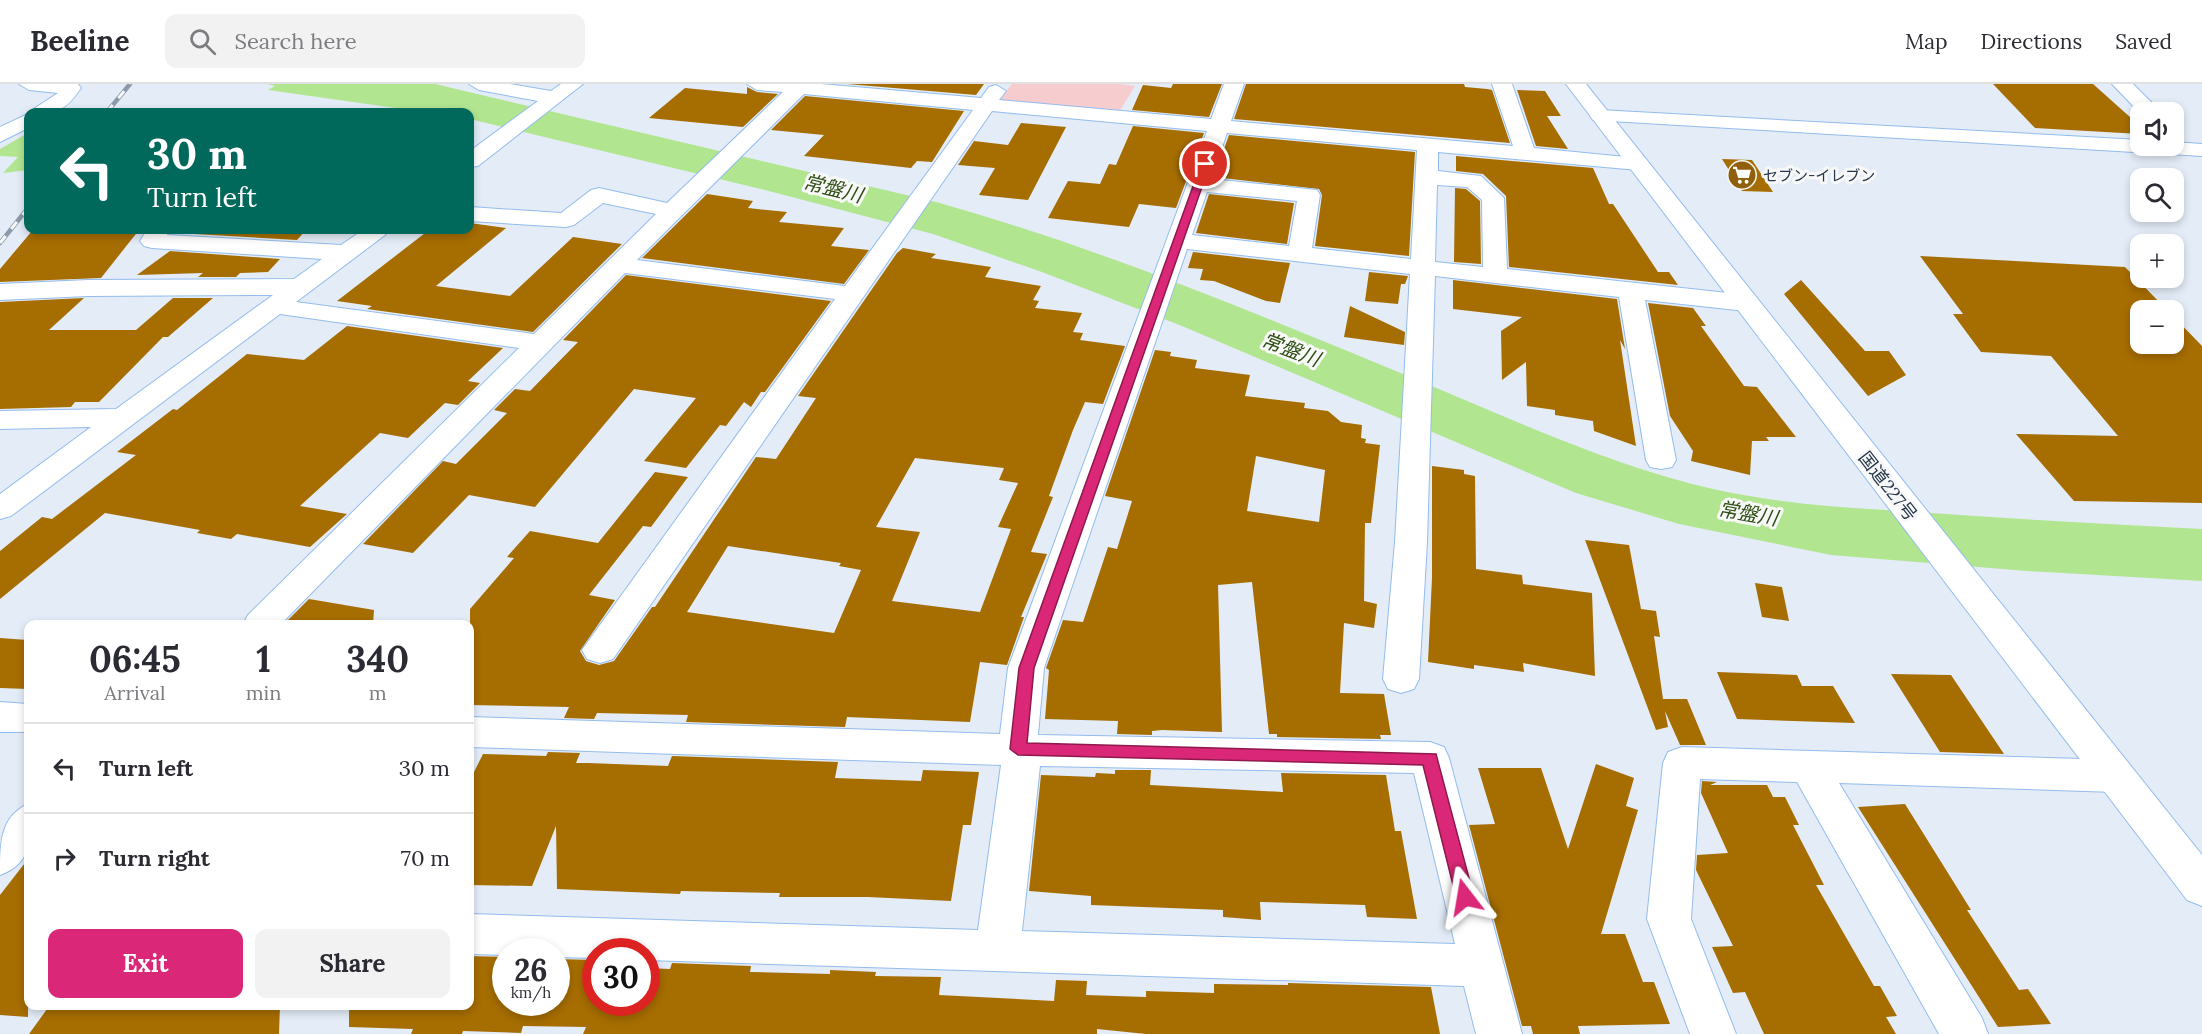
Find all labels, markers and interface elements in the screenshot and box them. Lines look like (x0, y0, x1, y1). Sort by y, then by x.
search box (165, 14, 585, 68)
text: Beeline (30, 23, 129, 59)
icon: search (186, 25, 219, 58)
text: Search here (234, 27, 357, 55)
text: Map (1905, 28, 1948, 55)
text: Directions (1981, 28, 2082, 55)
text: Saved (2115, 28, 2172, 55)
map controls (2130, 102, 2184, 354)
button: sound (2130, 102, 2184, 156)
text: 30 m (147, 127, 247, 181)
icon: left (48, 132, 126, 210)
pin (1179, 138, 1230, 189)
icon: arrive (1188, 147, 1221, 180)
supermarket icon: セブン-イレブン (1726, 159, 1758, 191)
place label: セブン-イレブン (1763, 166, 1875, 185)
button: search (2130, 168, 2184, 222)
water label: 常盤川 (801, 169, 867, 208)
text: Turn left (147, 180, 257, 214)
button: + (2130, 234, 2184, 288)
button: − (2130, 300, 2184, 354)
water label: 常盤川 (1259, 327, 1325, 372)
street label: 国道227号 (1854, 447, 1922, 525)
water label: 常盤川 (1716, 495, 1782, 531)
text: 06:45 (89, 636, 181, 682)
text: 1 (256, 636, 271, 682)
text: 340 (346, 636, 409, 682)
text: Arrival (104, 680, 165, 705)
text: min (246, 680, 281, 705)
text: m (369, 680, 387, 705)
icon: left (48, 752, 81, 785)
text: Turn left (99, 754, 193, 782)
text: 30 m (399, 754, 450, 782)
icon: right (48, 842, 81, 875)
text: Turn right (99, 844, 210, 872)
text: 70 m (401, 844, 450, 872)
position arrow (1433, 865, 1497, 929)
button: Exit (48, 929, 243, 998)
button: Share (255, 929, 450, 998)
speed limit sign: 30 (582, 938, 660, 1016)
text: 26 (514, 951, 548, 989)
text: km/h (511, 983, 551, 1002)

